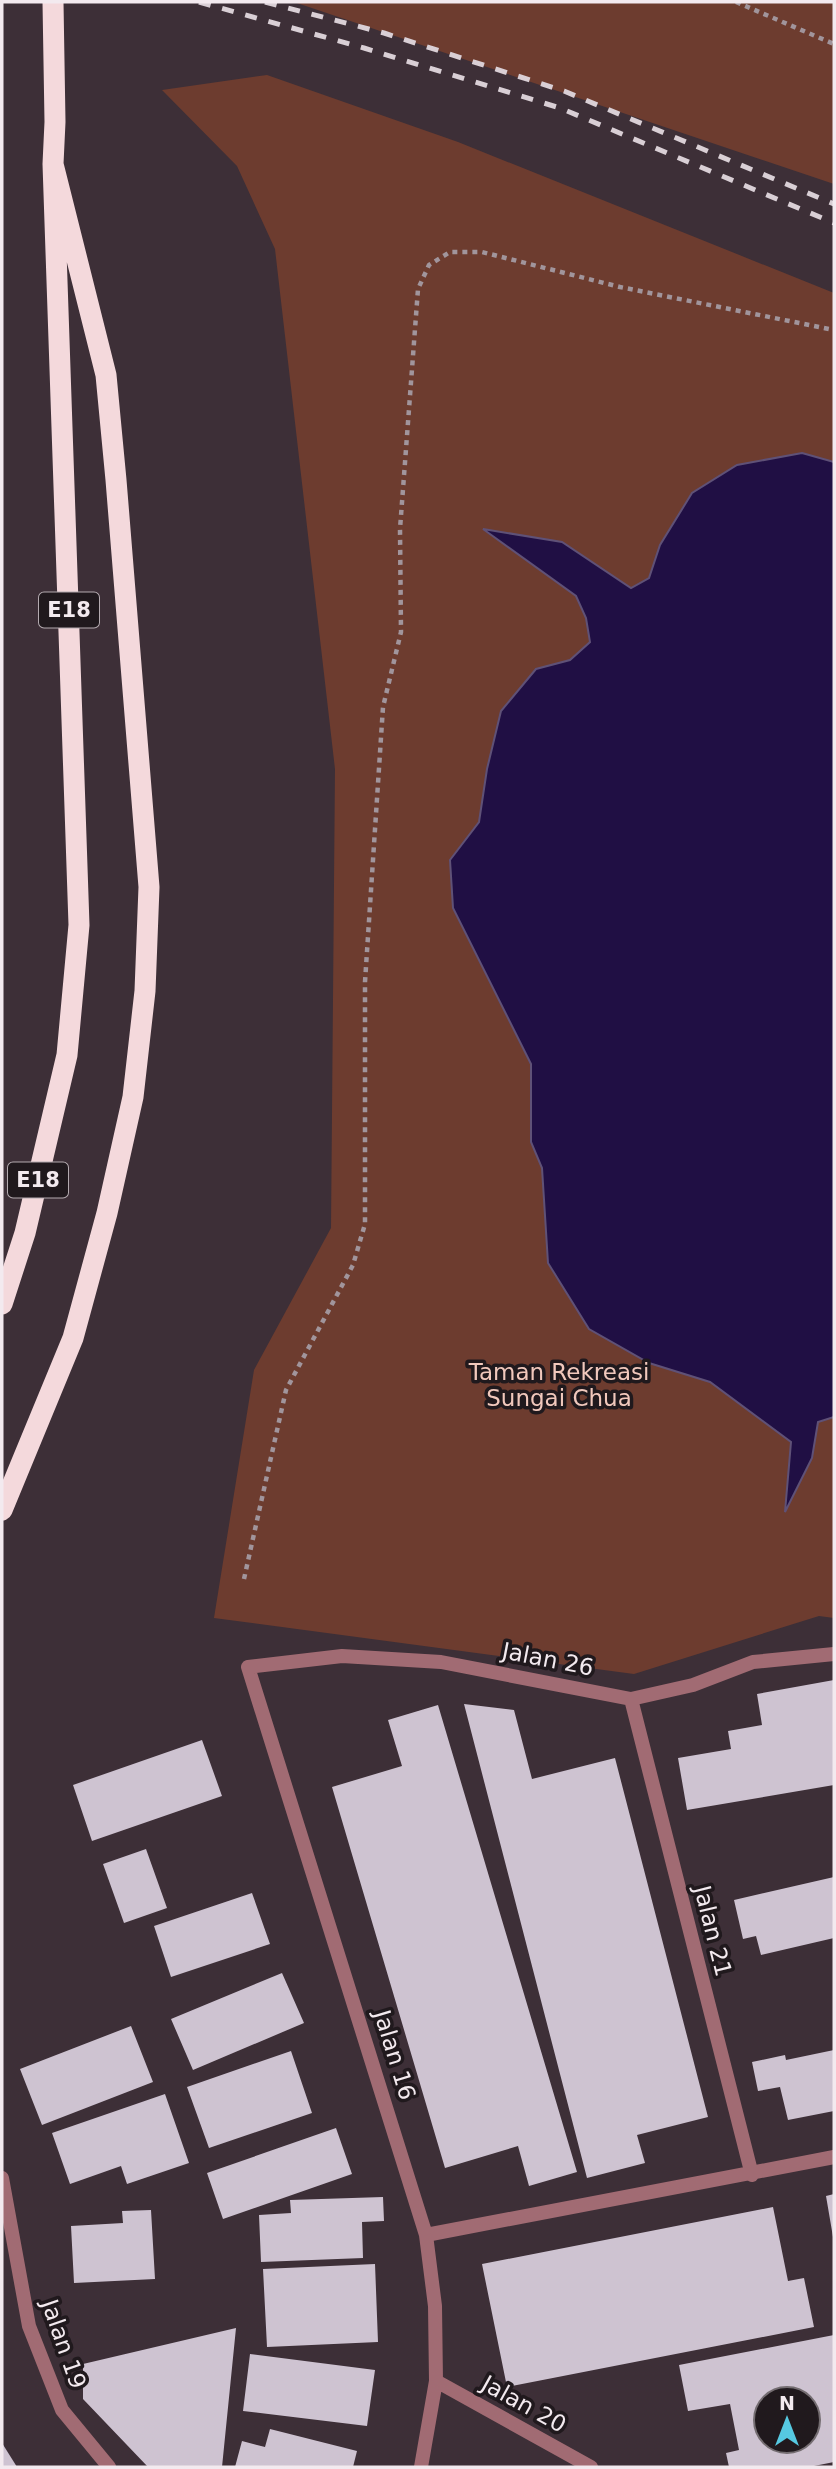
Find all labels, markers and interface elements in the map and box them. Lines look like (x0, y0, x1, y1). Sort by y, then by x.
road number: E18 (39, 592, 99, 628)
road number: E18 (8, 1162, 68, 1198)
park label: Taman Rekreasi Sungai Chua (468, 1359, 649, 1411)
street label: Jalan 26 (498, 1637, 596, 1681)
street label: Jalan 21 (689, 1881, 737, 1979)
street label: Jalan 16 (368, 2005, 421, 2103)
street label: Jalan 19 (36, 2294, 91, 2392)
street label: Jalan 20 (475, 2369, 571, 2438)
north arrow (752, 2385, 822, 2455)
text: N (779, 2392, 795, 2414)

